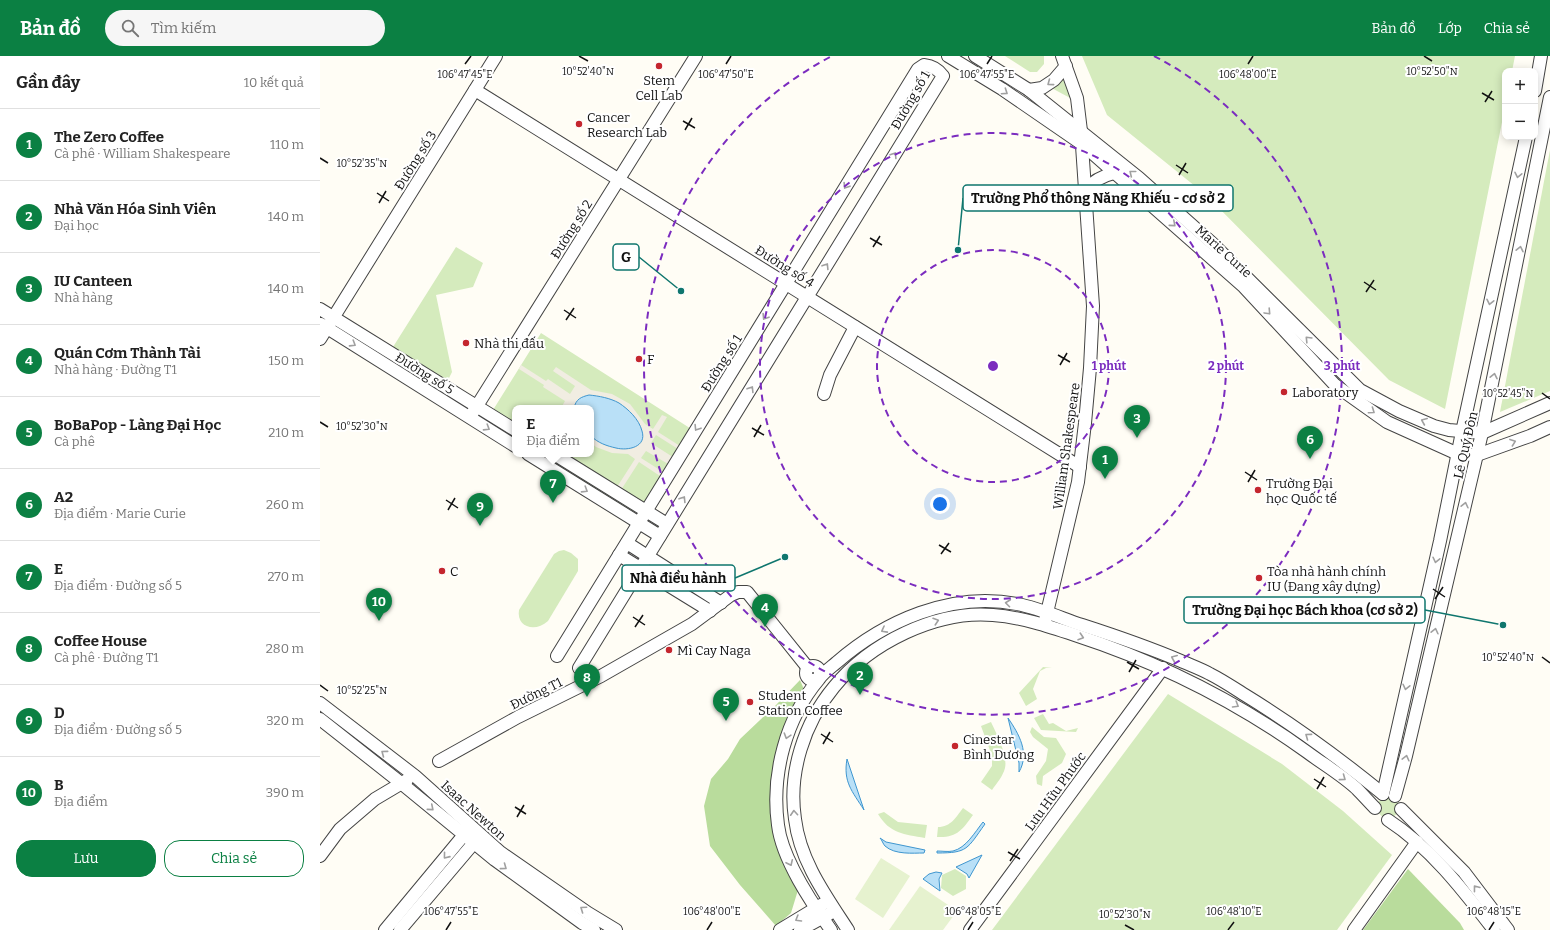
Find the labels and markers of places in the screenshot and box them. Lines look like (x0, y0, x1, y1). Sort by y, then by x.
marker: Stem Cell Lab (654, 61, 664, 71)
place label: Stem Cell Lab (636, 73, 682, 103)
place label: Cancer Research Lab (587, 110, 667, 140)
marker: Cancer Research Lab (574, 119, 584, 129)
callout: Trường Phổ thông Năng Khiếu - cơ sở 2 (963, 185, 1233, 211)
callout: G (613, 244, 639, 270)
place label: Nhà thi đấu (474, 336, 544, 351)
marker: Nhà thi đấu (461, 338, 471, 348)
place label: F (647, 352, 654, 367)
marker: F (634, 354, 644, 364)
centre of rings (986, 359, 1000, 373)
place label: Laboratory (1292, 385, 1359, 400)
marker: Laboratory (1279, 387, 1289, 397)
pin: 3 (1124, 405, 1150, 438)
pin: 6 (1297, 426, 1323, 459)
pin: 1 (1092, 446, 1118, 479)
pin: 7 (540, 470, 566, 503)
place label: Trường Đại học Quốc tế (1266, 476, 1337, 506)
marker: Trường Đại học Quốc tế (1253, 485, 1263, 495)
pin: 9 (467, 493, 493, 526)
place label: C (450, 564, 458, 579)
place label: Tòa nhà hành chính IU (Đang xây dựng) (1267, 564, 1386, 594)
callout: Nhà điều hành (622, 565, 735, 591)
marker: C (437, 566, 447, 576)
marker: Tòa nhà hành chính IU (Đang xây dựng) (1254, 573, 1264, 583)
pin: 10 (366, 588, 392, 621)
pin: 4 (752, 594, 778, 627)
callout: Trường Đại học Bách khoa (cơ sở 2) (1184, 597, 1425, 623)
place label: Mì Cay Naga (677, 643, 751, 658)
marker: Mì Cay Naga (664, 645, 674, 655)
pin: 2 (847, 662, 873, 695)
pin: 8 (574, 664, 600, 697)
pin: 5 (713, 688, 739, 721)
place label: Student Station Coffee (758, 688, 843, 718)
marker: Student Station Coffee (745, 697, 755, 707)
place label: Cinestar Bình Dương (963, 732, 1034, 762)
marker: Cinestar Bình Dương (950, 741, 960, 751)

